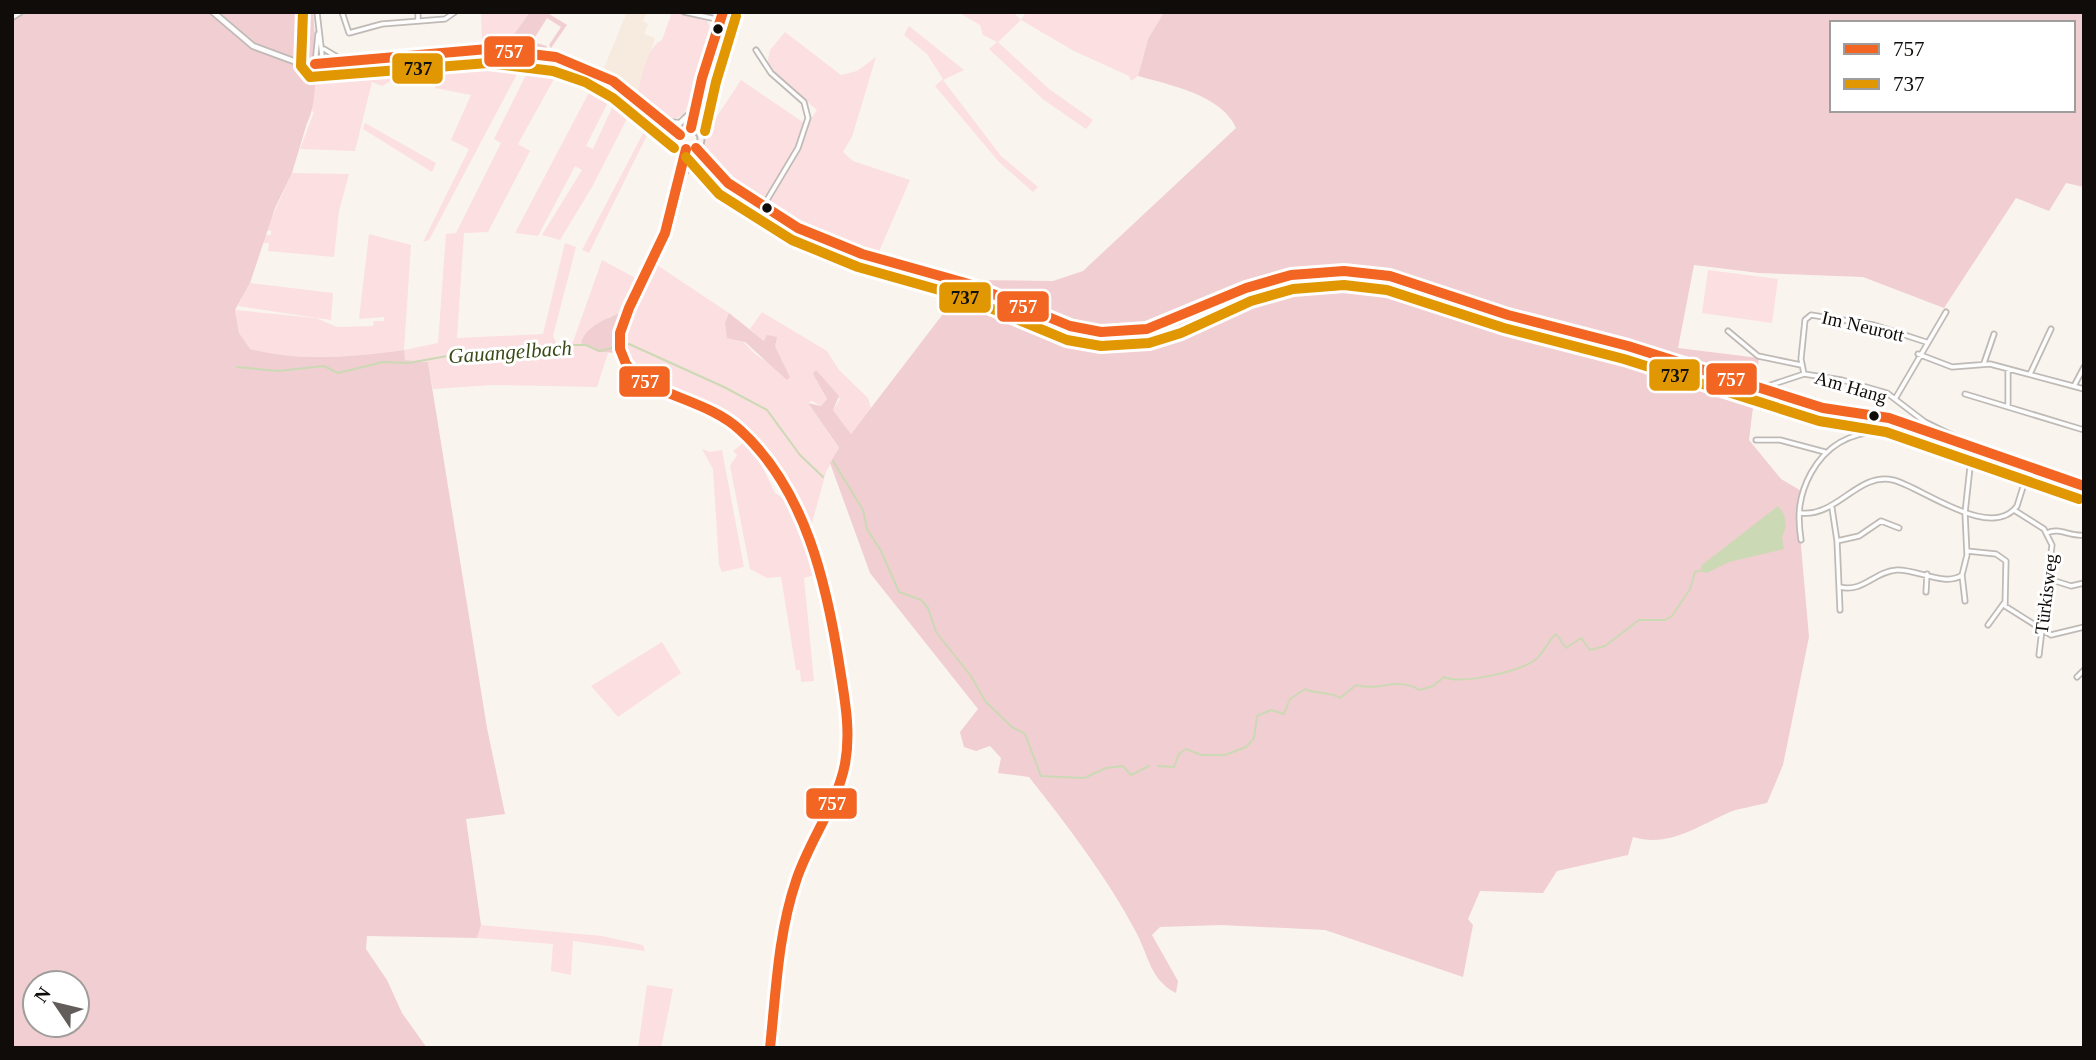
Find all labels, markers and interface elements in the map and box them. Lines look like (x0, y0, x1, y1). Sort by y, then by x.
legend (1830, 21, 2075, 112)
unlabelled marker (711, 22, 725, 36)
line badge: 757 (483, 35, 536, 68)
text: 757 (1893, 37, 1925, 61)
text: 757 (495, 41, 524, 62)
line badge: 737 (391, 52, 444, 85)
text: 737 (404, 58, 433, 79)
text: 737 (1893, 72, 1925, 96)
unlabelled marker (760, 201, 774, 215)
line badge: 737 (938, 281, 992, 314)
text: 737 (951, 287, 980, 308)
line badge: 757 (996, 290, 1050, 323)
text: 757 (1009, 296, 1038, 317)
street label: Im Neurott (1820, 306, 1907, 346)
water label: Gauangelbach (447, 336, 573, 368)
line badge: 737 (1648, 358, 1701, 392)
line badge: 757 (1705, 362, 1758, 396)
line badge: 757 (618, 365, 671, 398)
text: 737 (1661, 365, 1690, 386)
street label: Am Hang (1812, 367, 1890, 407)
text: 757 (1717, 369, 1746, 390)
text: 757 (631, 371, 660, 392)
unlabelled marker (1867, 409, 1881, 423)
street label: Türkisweg (2031, 552, 2061, 636)
line badge: 757 (805, 787, 858, 820)
text: 757 (818, 793, 847, 814)
north arrow (21, 969, 91, 1039)
text: N (30, 983, 55, 1006)

